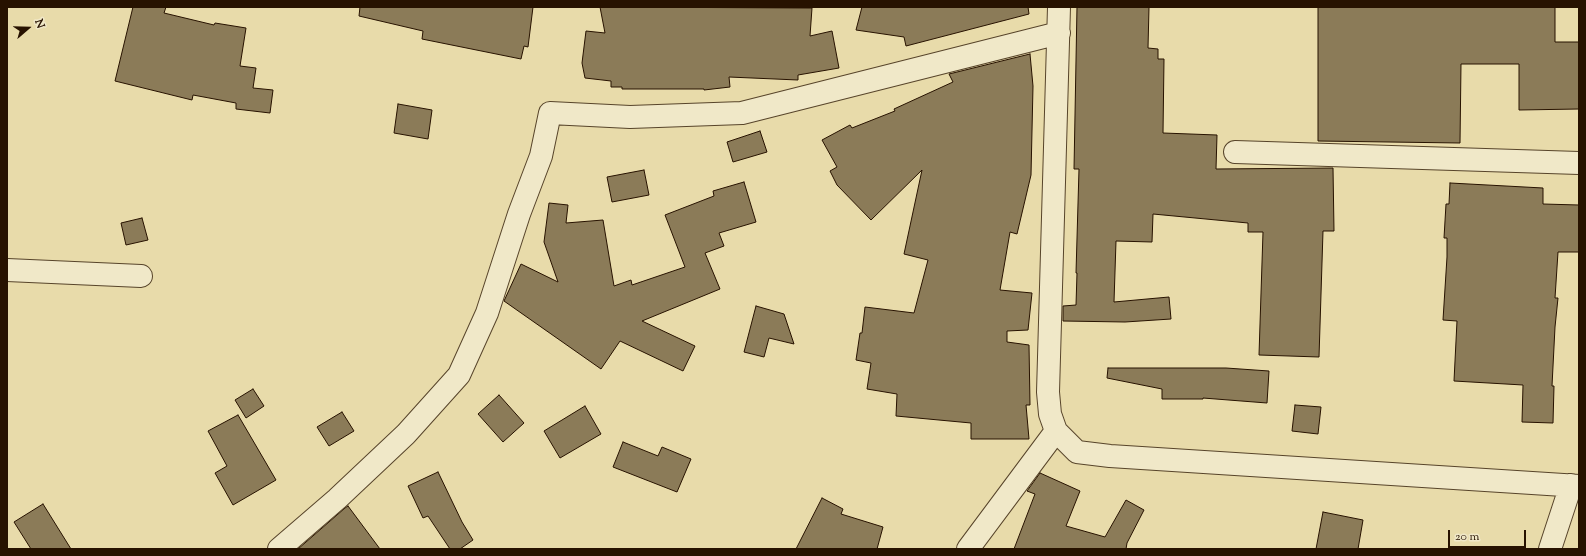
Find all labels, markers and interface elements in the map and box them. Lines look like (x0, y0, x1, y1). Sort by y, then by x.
north arrow (8, 8, 48, 48)
text: N (30, 17, 48, 31)
scale bar (1450, 522, 1528, 548)
text: 20 m (1455, 528, 1479, 546)

